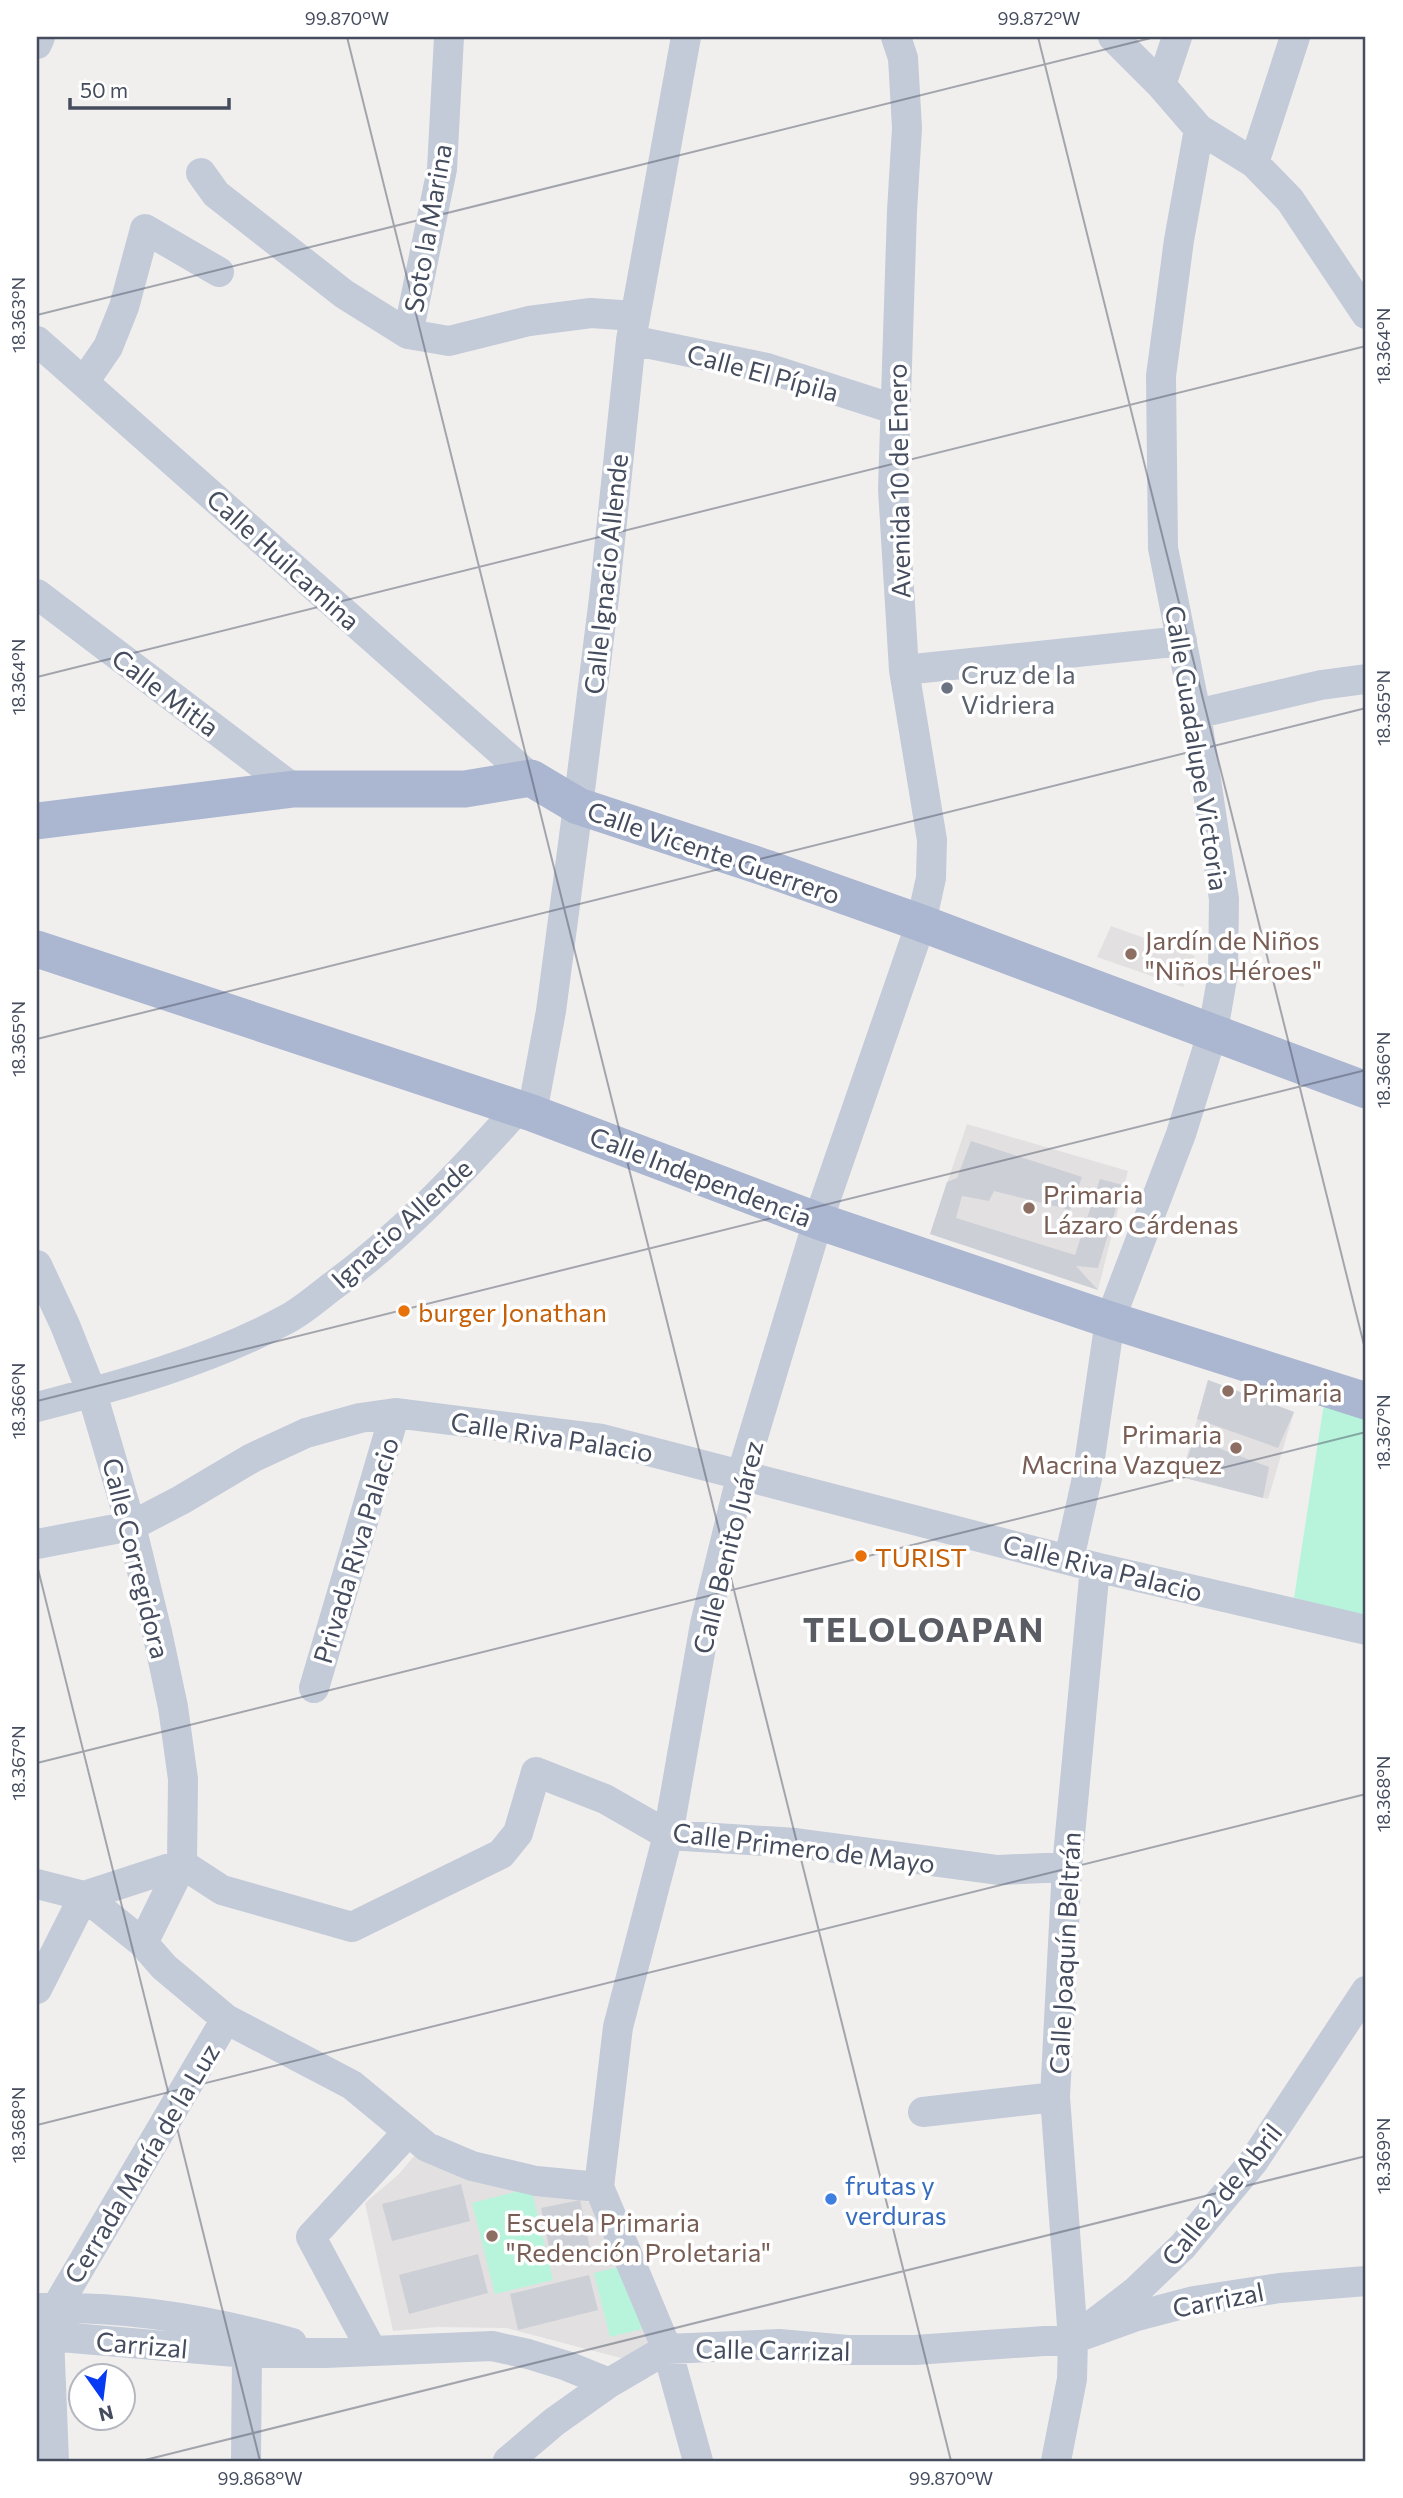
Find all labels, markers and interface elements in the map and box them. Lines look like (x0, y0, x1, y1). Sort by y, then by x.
text: 99.870°W (305, 7, 389, 29)
text: 99.872°W (998, 7, 1080, 29)
scale bar (70, 66, 229, 110)
text: 50 m (80, 77, 128, 102)
street label: Soto la Marina (397, 141, 457, 315)
text: 18.363°N (7, 277, 29, 353)
text: 18.364°N (1372, 308, 1394, 384)
street label: Calle El Pípila (684, 337, 842, 407)
street label: Avenida 10 de Enero (880, 363, 916, 599)
street label: Calle Ignacio Allende (577, 452, 633, 696)
street label: Calle Huilcamina (201, 482, 367, 636)
street label: Calle Guadalupe Victoria (1160, 603, 1236, 893)
text: 18.364°N (7, 639, 29, 715)
street label: Calle Mitla (106, 642, 226, 742)
place label: Cruz de la Vidriera (961, 658, 1076, 719)
text: 18.365°N (1372, 670, 1394, 746)
marker: Cruz de la Vidriera (939, 680, 955, 696)
street label: Calle Vicente Guerrero (584, 794, 844, 910)
place label: Jardín de Niños "Niños Héroes" (1145, 924, 1322, 985)
marker: Jardín de Niños "Niños Héroes" (1123, 946, 1139, 962)
text: 18.365°N (7, 1001, 29, 1077)
text: 18.366°N (1372, 1032, 1394, 1108)
street label: Calle Independencia (586, 1119, 816, 1233)
street label: Ignacio Allende (324, 1152, 478, 1294)
place label: Primaria Lázaro Cárdenas (1043, 1178, 1239, 1239)
marker: Primaria Lázaro Cárdenas (1021, 1200, 1037, 1216)
place label: burger Jonathan (418, 1296, 607, 1327)
marker: burger Jonathan (396, 1303, 412, 1319)
text: 18.366°N (7, 1363, 29, 1439)
place label: Primaria (1242, 1376, 1342, 1407)
marker: Primaria (1220, 1383, 1236, 1399)
text: 18.367°N (1372, 1394, 1394, 1470)
street label: Calle Riva Palacio (449, 1405, 655, 1467)
place label: Primaria Macrina Vazquez (1021, 1418, 1222, 1479)
street label: Privada Riva Palacio (306, 1433, 404, 1667)
street label: Calle Benito Juárez (686, 1437, 768, 1657)
marker: Primaria Macrina Vazquez (1228, 1440, 1244, 1456)
street label: Calle Corregidora (97, 1454, 177, 1662)
street label: Calle Riva Palacio (1000, 1527, 1206, 1607)
place label: TURIST (875, 1541, 967, 1572)
marker: TURIST (853, 1548, 869, 1564)
district label: TELOLOAPAN (803, 1608, 1045, 1649)
text: 18.367°N (7, 1725, 29, 1801)
text: 18.368°N (1372, 1756, 1394, 1832)
street label: Calle Primero de Mayo (671, 1816, 937, 1878)
street label: Calle Joaquín Beltrán (1042, 1831, 1086, 2075)
street label: Cerrada María de la Luz (57, 2037, 225, 2289)
text: 18.368°N (7, 2087, 29, 2163)
street label: Calle 2 de Abril (1154, 2117, 1288, 2271)
text: 18.369°N (1372, 2118, 1394, 2194)
place label: frutas y verduras (845, 2169, 947, 2230)
marker: frutas y verduras (823, 2191, 839, 2207)
place label: Escuela Primaria "Redención Proletaria" (506, 2206, 771, 2267)
marker: Escuela Primaria "Redención Proletaria" (484, 2228, 500, 2244)
street label: Carrizal (1170, 2275, 1266, 2323)
street label: Carrizal (95, 2325, 189, 2363)
street label: Calle Carrizal (695, 2332, 851, 2366)
north arrow (66, 2362, 136, 2432)
text: N (97, 2401, 116, 2427)
text: 99.868°W (217, 2467, 303, 2489)
text: 99.870°W (909, 2467, 993, 2489)

